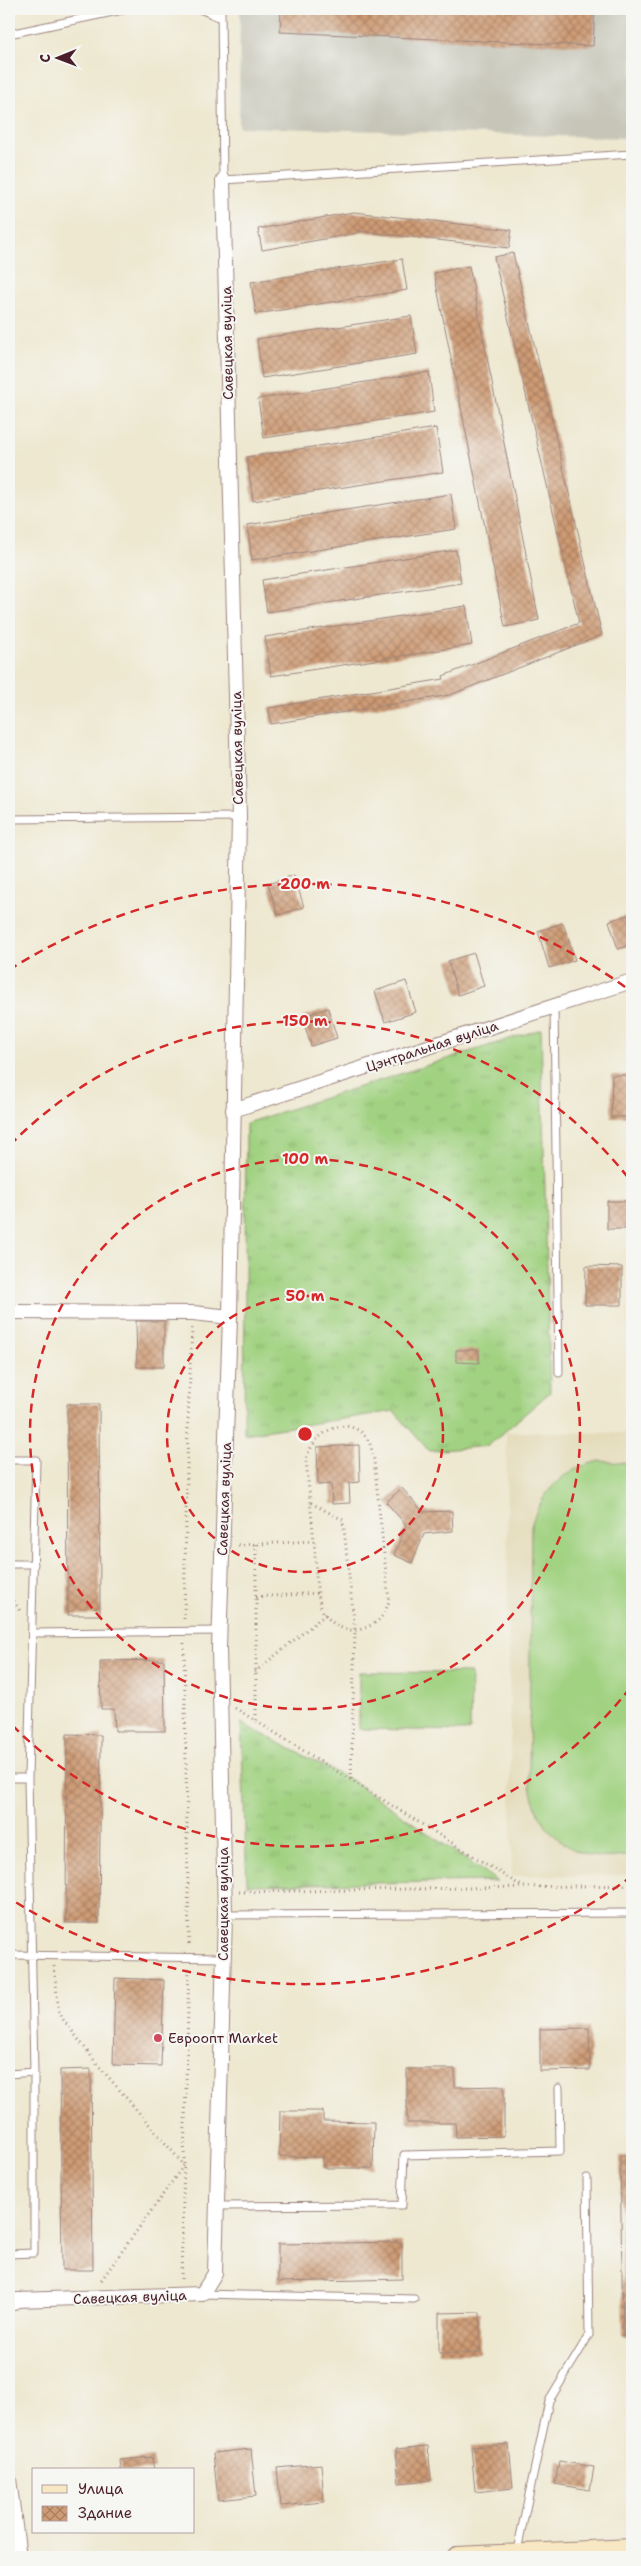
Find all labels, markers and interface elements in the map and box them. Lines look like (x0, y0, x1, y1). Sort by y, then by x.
north arrow (32, 32, 82, 82)
text: С (36, 54, 54, 63)
street label: Савецкая вуліца (217, 286, 237, 400)
street label: Савецкая вуліца (227, 691, 247, 805)
text: 200 m (280, 874, 330, 894)
text: 150 m (282, 1011, 328, 1031)
street label: Цэнтральная вуліца (364, 1016, 501, 1076)
text: 100 m (282, 1149, 328, 1169)
text: 50 m (286, 1286, 325, 1306)
centre of rings (296, 1425, 314, 1443)
street label: Савецкая вуліца (213, 1442, 235, 1556)
street label: Савецкая вуліца (214, 1847, 232, 1961)
place label: Евроопт Market (168, 2029, 278, 2047)
marker: Евроопт Market (152, 2032, 164, 2044)
street label: Савецкая вуліца (73, 2286, 187, 2308)
legend (32, 2468, 195, 2534)
text: Улица (78, 2479, 124, 2499)
text: Здание (78, 2503, 132, 2523)

